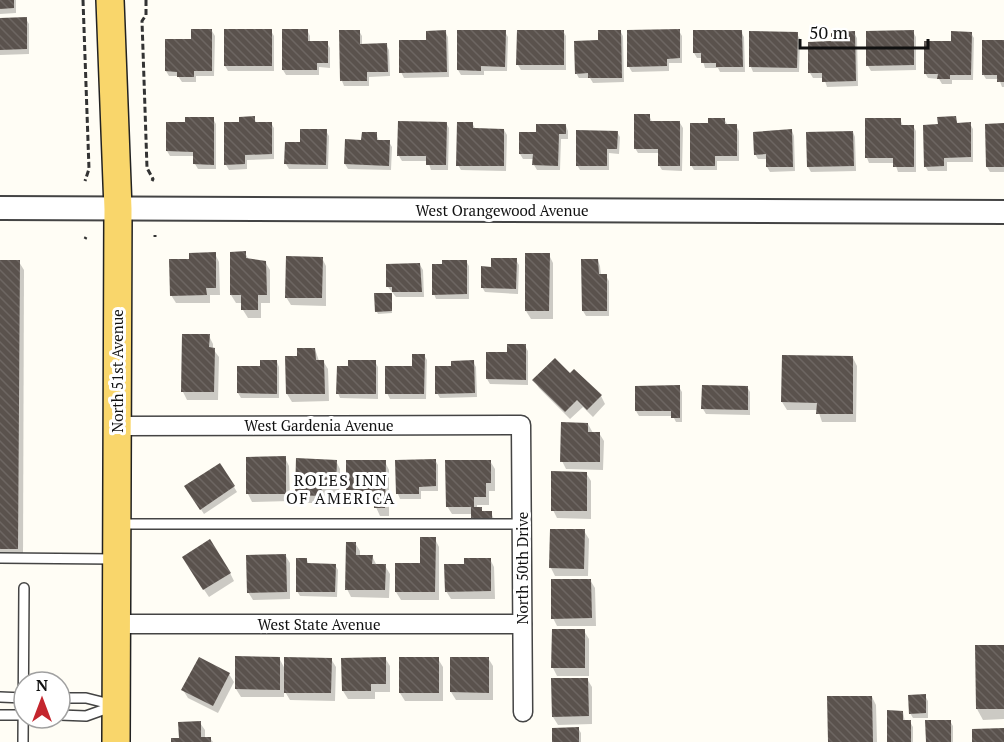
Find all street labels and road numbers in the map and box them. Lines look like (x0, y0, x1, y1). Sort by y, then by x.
street label: West Orangewood Avenue (415, 200, 589, 220)
street label: North 51st Avenue (107, 309, 127, 433)
street label: West Gardenia Avenue (244, 415, 394, 435)
street label: North 50th Drive (512, 512, 532, 624)
street label: West State Avenue (257, 614, 381, 634)

